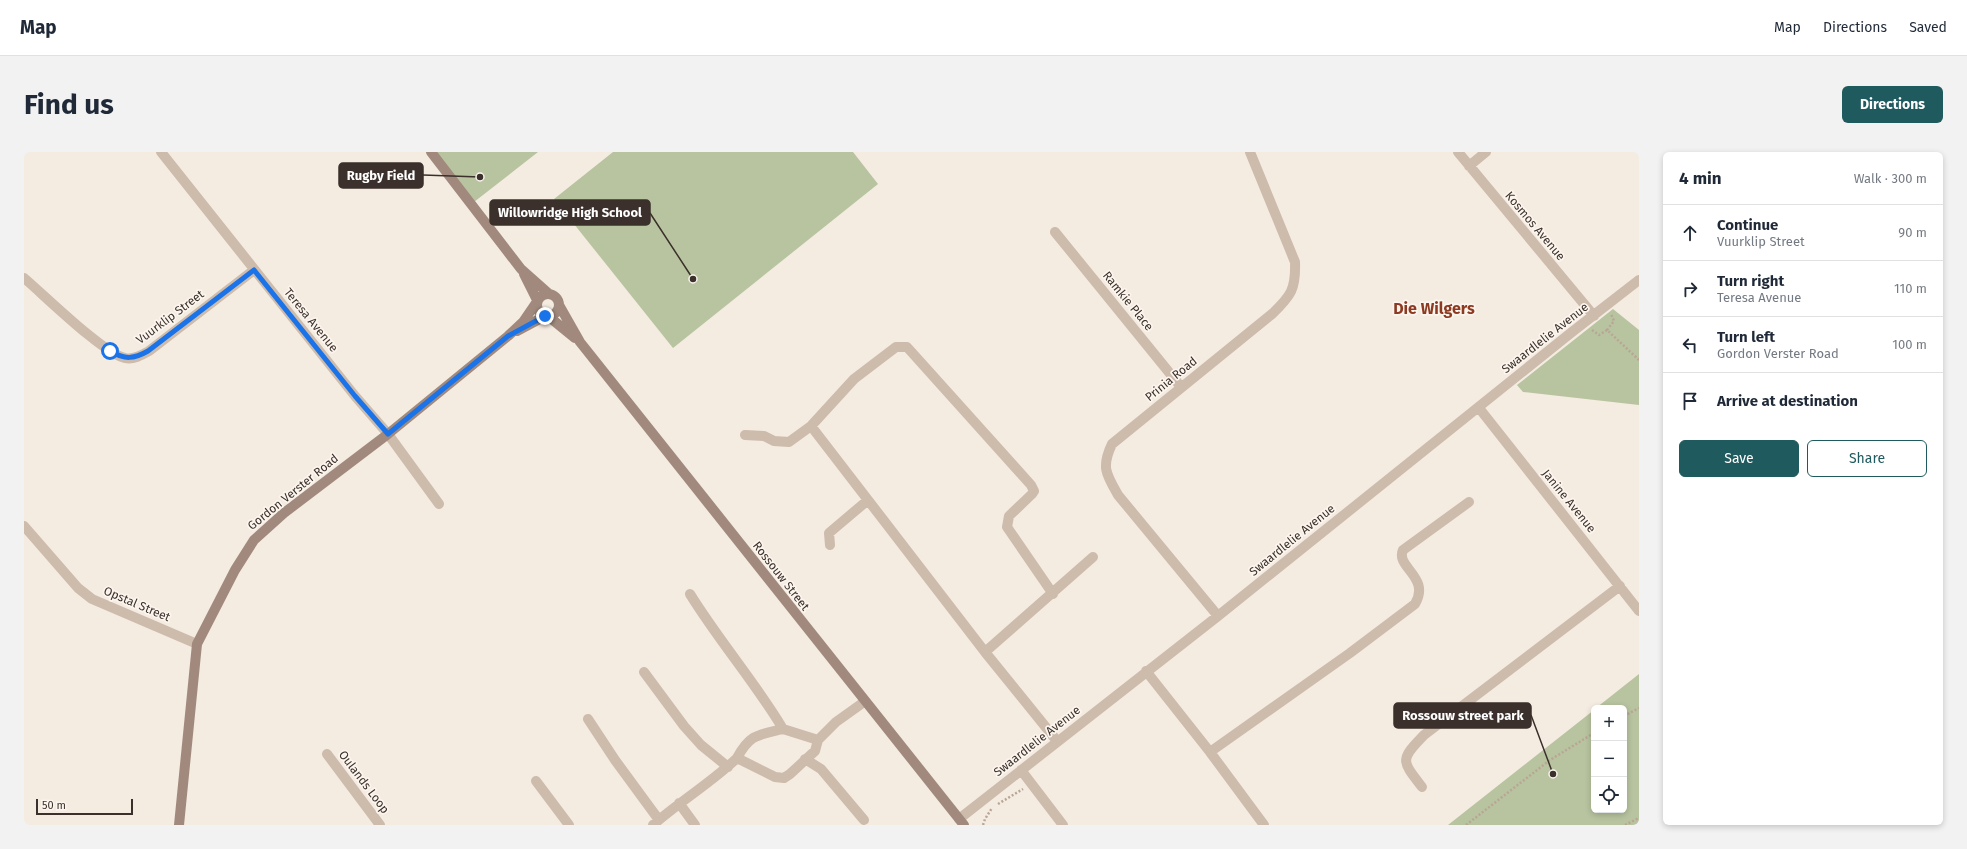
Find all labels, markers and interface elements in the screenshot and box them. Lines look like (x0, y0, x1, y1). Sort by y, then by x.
text: Map (20, 16, 57, 39)
text: Map (1774, 19, 1801, 36)
text: Directions (1823, 19, 1887, 36)
text: Saved (1909, 19, 1947, 36)
button: Directions (1842, 86, 1943, 123)
text: Find us (24, 88, 114, 121)
callout: Rugby Field (339, 163, 423, 188)
text: Rugby Field (347, 168, 415, 183)
text: 4 min (1679, 168, 1722, 189)
text: Walk · 300 m (1854, 171, 1927, 186)
street label: Kosmos Avenue (1502, 189, 1568, 263)
callout: Willowridge High School (490, 200, 650, 225)
text: Willowridge High School (498, 205, 642, 220)
text: Continue (1717, 216, 1778, 234)
icon: ahead (1679, 222, 1701, 244)
text: 90 m (1898, 225, 1927, 240)
text: Vuurklip Street (1717, 234, 1805, 249)
street label: Ramkie Place (1100, 269, 1156, 333)
text: Turn right (1717, 272, 1784, 290)
icon: right (1679, 278, 1701, 300)
text: 110 m (1894, 281, 1927, 296)
street label: Teresa Avenue (281, 285, 341, 355)
street label: Vuurklip Street (133, 287, 207, 347)
text: Teresa Avenue (1717, 290, 1801, 305)
district label: Die Wilgers (1393, 299, 1475, 318)
street label: Swaardlelie Avenue (1499, 300, 1591, 376)
route end (536, 307, 554, 325)
text: Turn left (1717, 328, 1775, 346)
icon: left (1679, 334, 1701, 356)
text: 100 m (1892, 337, 1927, 352)
route start (101, 342, 119, 360)
text: Gordon Verster Road (1717, 346, 1839, 361)
street label: Prinia Road (1142, 354, 1200, 404)
icon: arrive (1679, 390, 1701, 412)
text: Arrive at destination (1717, 392, 1858, 410)
button: Save (1679, 440, 1799, 477)
button: Share (1807, 440, 1927, 477)
street label: Gordon Verster Road (245, 451, 341, 533)
street label: Janine Avenue (1539, 467, 1599, 535)
street label: Swaardlelie Avenue (1246, 501, 1338, 579)
street label: Rossouw Street (750, 539, 813, 614)
street label: Opstal Street (102, 584, 173, 625)
street label: Swaardlelie Avenue (991, 703, 1083, 779)
callout: Rossouw street park (1394, 703, 1531, 728)
map controls (1591, 705, 1627, 813)
button: + (1591, 705, 1627, 741)
text: Rossouw street park (1402, 708, 1525, 723)
button: − (1591, 741, 1627, 777)
street label: Oulands Loop (336, 748, 392, 816)
button: locate (1591, 777, 1627, 813)
scale bar (36, 797, 133, 816)
text: 50 m (42, 799, 66, 812)

